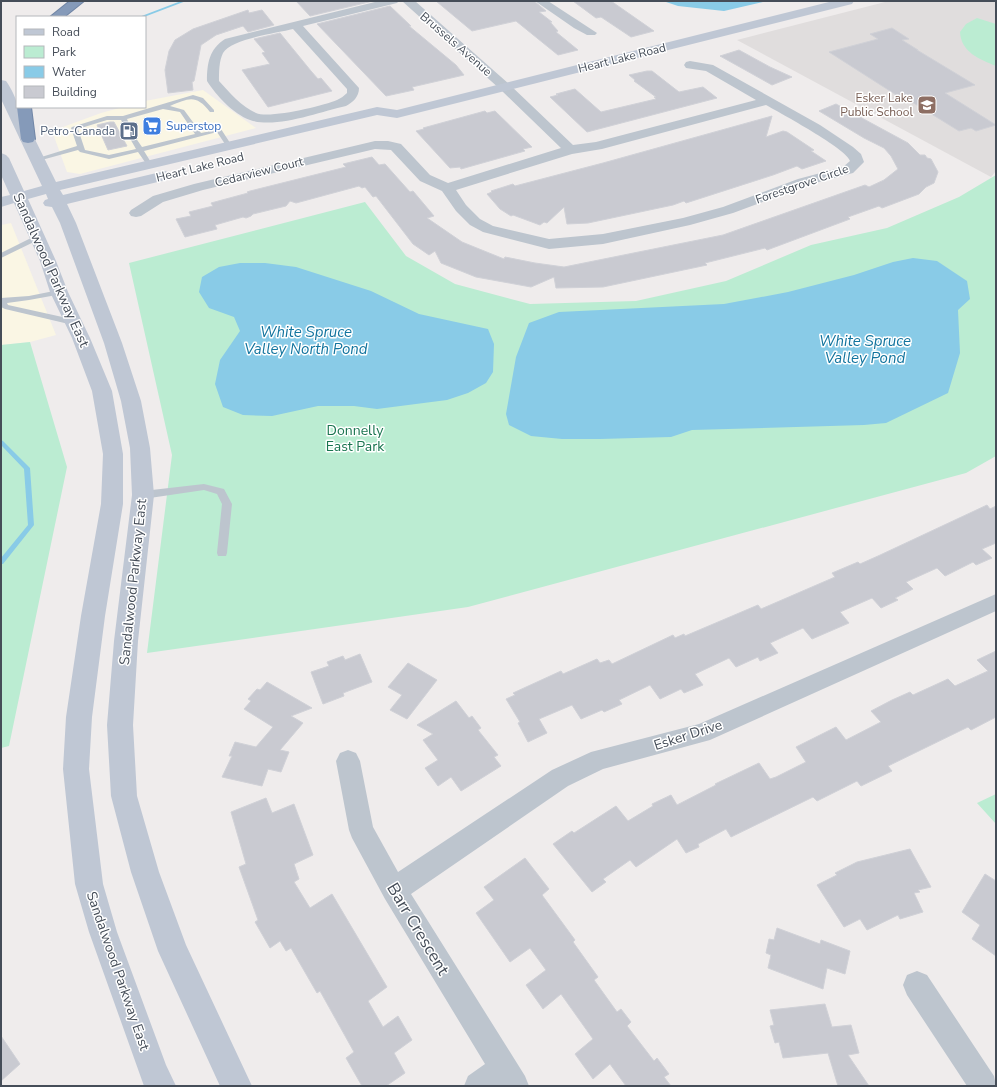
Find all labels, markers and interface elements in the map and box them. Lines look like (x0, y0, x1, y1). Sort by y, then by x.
street label: Brussels Avenue (417, 8, 495, 80)
legend (16, 16, 146, 108)
text: Road (52, 24, 80, 40)
street label: Heart Lake Road (576, 39, 668, 77)
text: Park (52, 44, 77, 60)
text: Water (52, 64, 86, 80)
text: Building (52, 84, 97, 100)
place label: Esker Lake Public School (840, 90, 913, 120)
school or university icon: Esker Lake Public School (916, 94, 938, 116)
supermarket icon: Superstop (141, 115, 163, 137)
place label: Superstop (166, 118, 221, 134)
fuel station icon: Petro-Canada (118, 120, 140, 142)
place label: Petro-Canada (40, 123, 115, 139)
street label: Heart Lake Road (154, 148, 246, 186)
street label: Cedarview Court (213, 153, 306, 191)
street label: Forestgrove Circle (753, 161, 851, 207)
street label: Sandalwood Parkway East (8, 190, 94, 350)
water label: White Spruce Valley North Pond (244, 322, 368, 359)
water label: White Spruce Valley Pond (819, 331, 911, 368)
park label: Donnelly East Park (326, 421, 385, 456)
street label: Sandalwood Parkway East (115, 498, 151, 666)
street label: Esker Drive (651, 715, 725, 755)
street label: Barr Crescent (381, 878, 455, 980)
street label: Sandalwood Parkway East (82, 889, 154, 1053)

